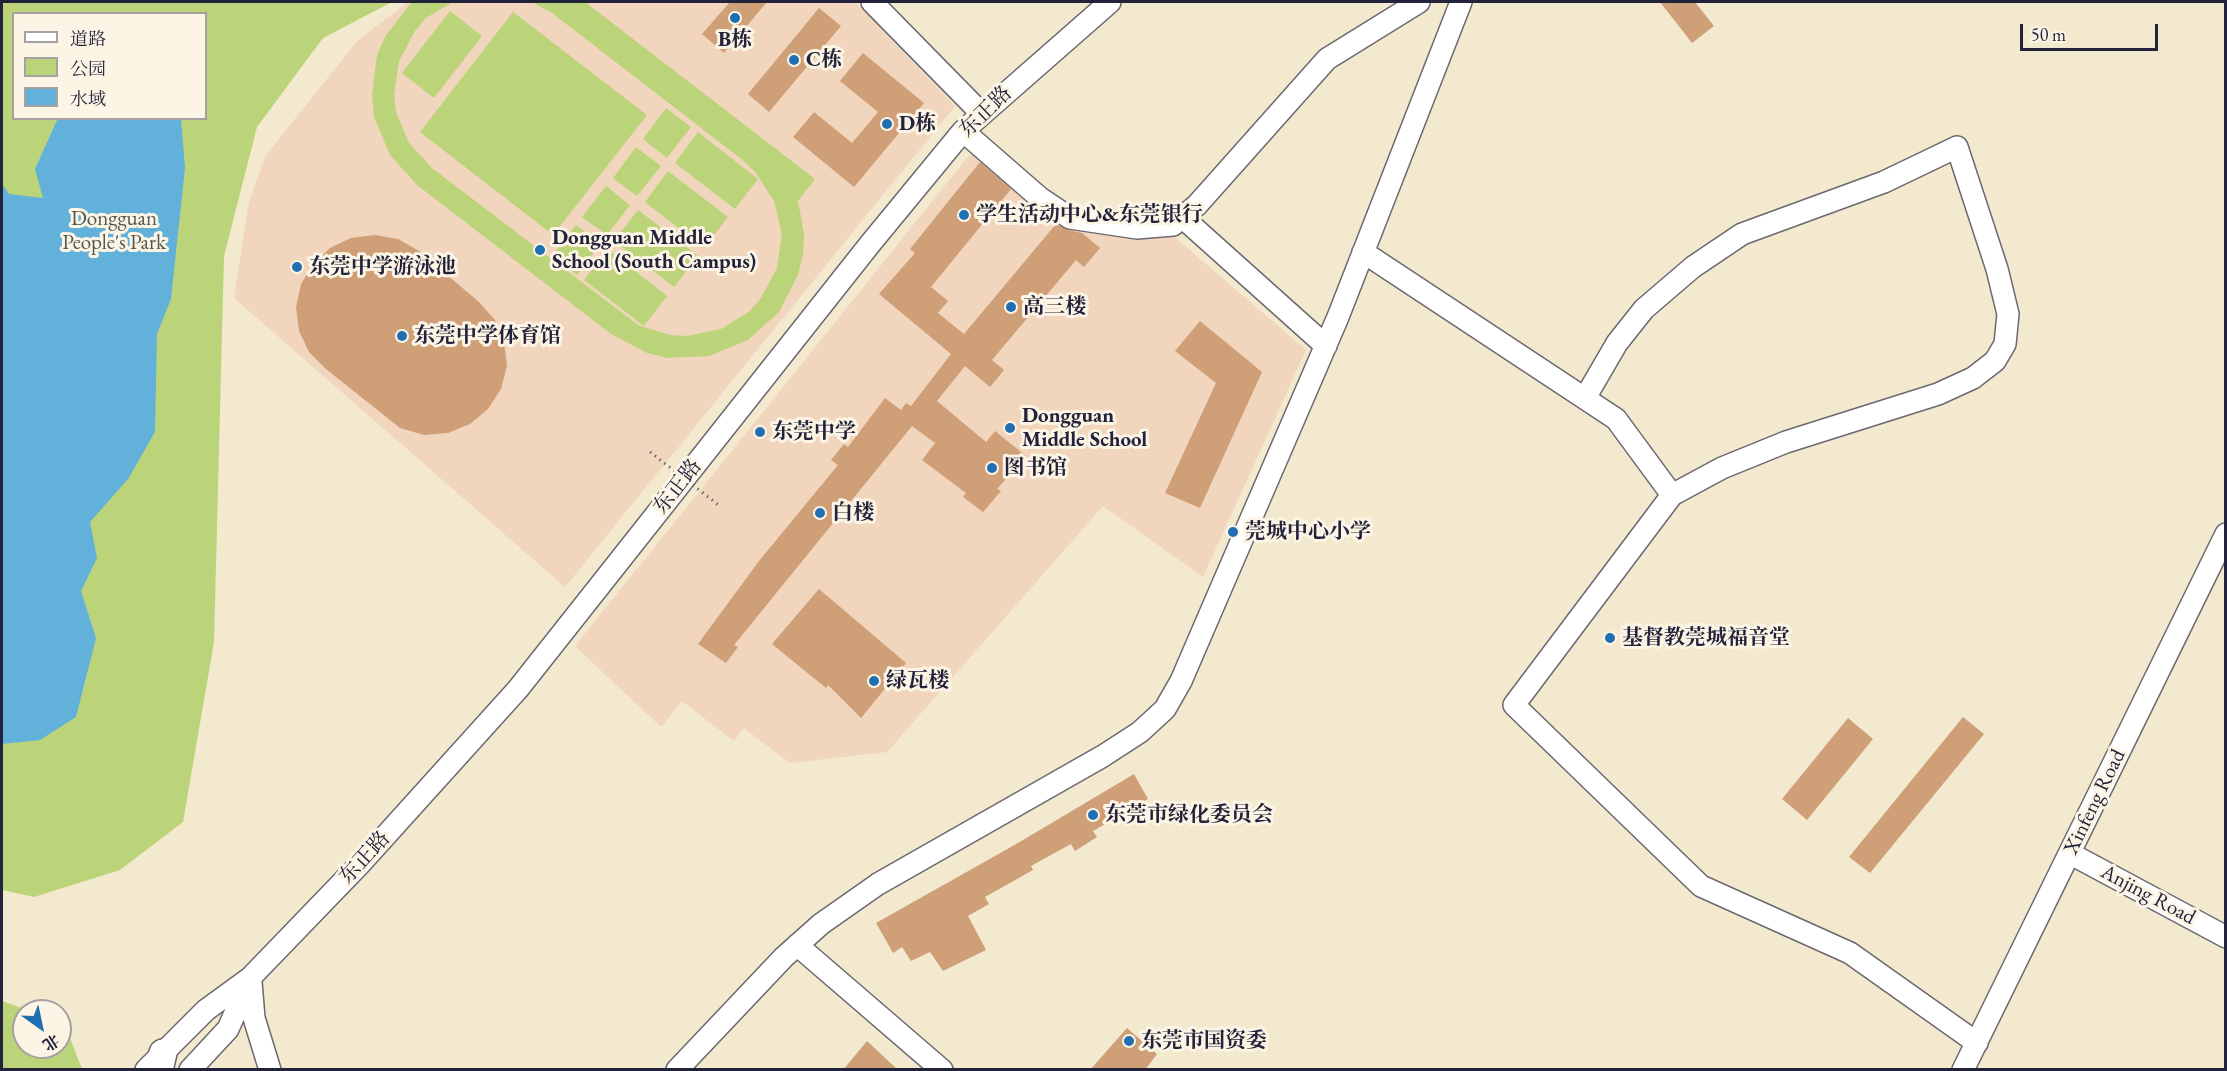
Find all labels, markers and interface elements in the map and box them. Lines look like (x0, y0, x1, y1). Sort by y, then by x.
marker: B栋 (728, 11, 742, 25)
legend (12, 12, 207, 120)
scale bar (2023, 12, 2161, 50)
text: 50 m (2031, 23, 2066, 46)
text: 道路 (70, 27, 106, 50)
place label: B栋 (718, 27, 752, 53)
place label: C栋 (806, 47, 842, 73)
marker: C栋 (787, 53, 801, 67)
text: 公园 (70, 57, 106, 80)
street label: 东正路 (955, 81, 1017, 143)
text: 水域 (70, 87, 106, 110)
place label: D栋 (899, 111, 936, 137)
marker: D栋 (880, 117, 894, 131)
place label: 学生活动中心&东莞银行 (976, 202, 1203, 228)
park label: Dongguan People's Park (62, 206, 166, 256)
marker: 学生活动中心&东莞银行 (957, 208, 971, 222)
place label: Dongguan Middle School (South Campus) (552, 225, 756, 275)
marker: Dongguan Middle School (South Campus) (533, 243, 547, 257)
place label: 东莞中学游泳池 (309, 254, 456, 280)
marker: 东莞中学游泳池 (290, 260, 304, 274)
place label: 高三楼 (1023, 294, 1086, 320)
marker: 高三楼 (1004, 300, 1018, 314)
place label: 东莞中学体育馆 (414, 323, 561, 349)
marker: 东莞中学体育馆 (395, 329, 409, 343)
place label: Dongguan Middle School (1022, 403, 1147, 453)
place label: 东莞中学 (772, 419, 856, 445)
marker: Dongguan Middle School (1003, 421, 1017, 435)
marker: 东莞中学 (753, 425, 767, 439)
street label: 东正路 (649, 454, 707, 520)
place label: 图书馆 (1004, 455, 1067, 481)
marker: 图书馆 (985, 461, 999, 475)
place label: 白楼 (832, 500, 874, 526)
marker: 白楼 (813, 506, 827, 520)
place label: 莞城中心小学 (1245, 519, 1371, 545)
marker: 莞城中心小学 (1226, 525, 1240, 539)
place label: 基督教莞城福音堂 (1622, 625, 1790, 651)
marker: 基督教莞城福音堂 (1603, 631, 1617, 645)
place label: 绿瓦楼 (886, 668, 949, 694)
marker: 绿瓦楼 (867, 674, 881, 688)
street label: Xinfeng Road (2059, 745, 2131, 859)
place label: 东莞市绿化委员会 (1105, 802, 1273, 828)
marker: 东莞市绿化委员会 (1086, 808, 1100, 822)
street label: 东正路 (334, 826, 396, 890)
street label: Anjing Road (2096, 859, 2200, 931)
north arrow (12, 999, 72, 1059)
place label: 东莞市国资委 (1141, 1028, 1267, 1054)
text: 北 (39, 1030, 63, 1056)
marker: 东莞市国资委 (1122, 1034, 1136, 1048)

